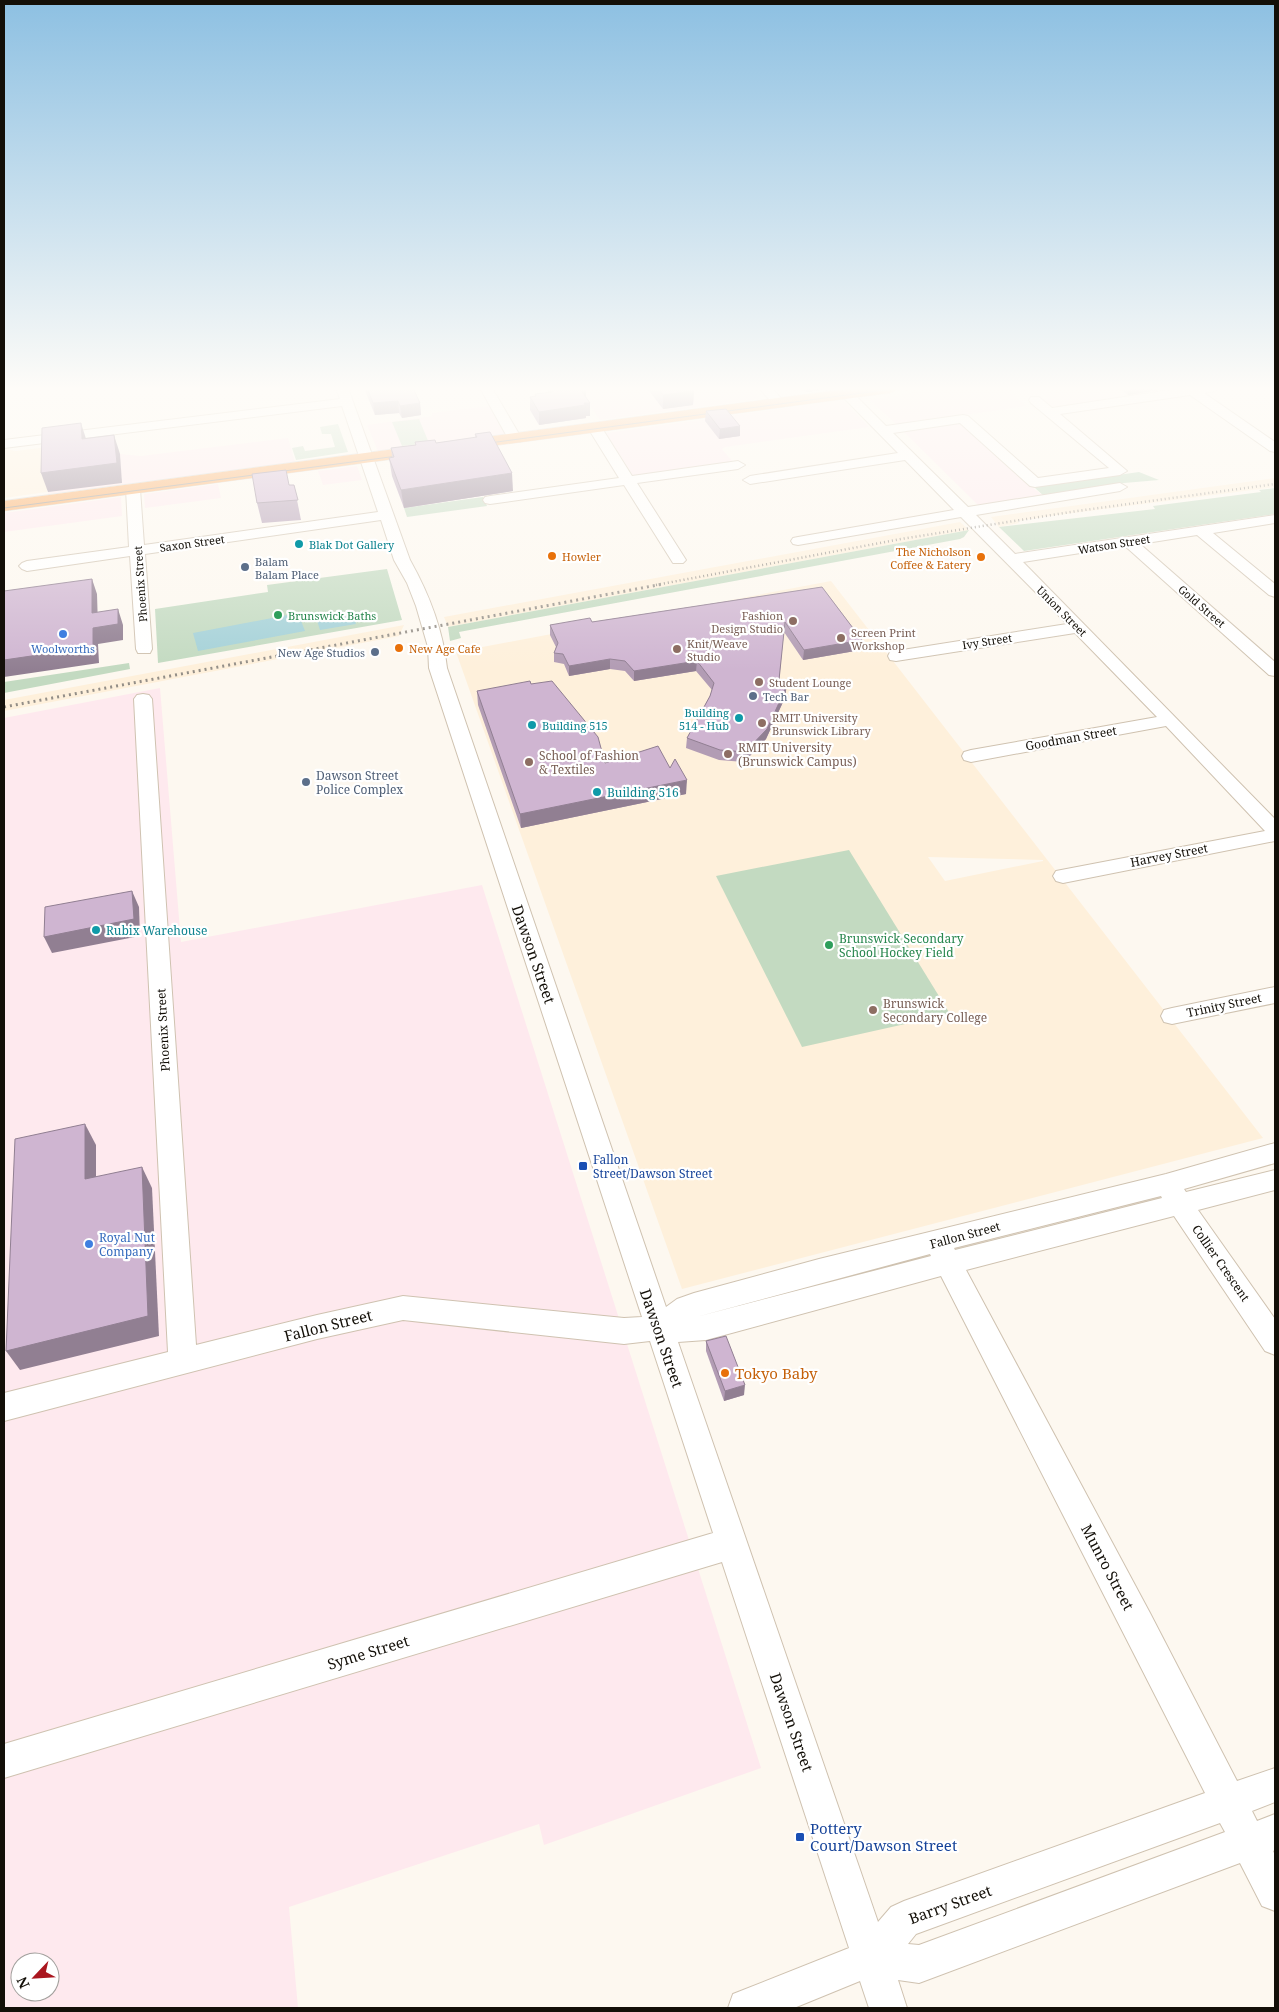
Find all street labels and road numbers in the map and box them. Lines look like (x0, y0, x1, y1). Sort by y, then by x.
street label: Saxon Street (159, 531, 226, 555)
street label: Watson Street (1077, 531, 1151, 557)
street label: Phoenix Street (130, 545, 150, 623)
street label: Gold Street (1175, 581, 1229, 631)
street label: Union Street (1034, 583, 1091, 640)
street label: Ivy Street (961, 630, 1013, 652)
street label: Goodman Street (1024, 722, 1118, 754)
street label: Harvey Street (1129, 839, 1209, 871)
street label: Dawson Street (508, 902, 560, 1006)
street label: Phoenix Street (152, 988, 174, 1072)
street label: Trinity Street (1185, 989, 1263, 1021)
street label: Fallon Street (928, 1217, 1002, 1253)
street label: Collier Crescent (1188, 1221, 1254, 1305)
street label: Dawson Street (636, 1286, 688, 1390)
street label: Fallon Street (282, 1304, 374, 1346)
street label: Munro Street (1077, 1520, 1139, 1614)
street label: Syme Street (325, 1630, 411, 1674)
street label: Dawson Street (766, 1670, 818, 1774)
street label: Barry Street (906, 1880, 994, 1928)

